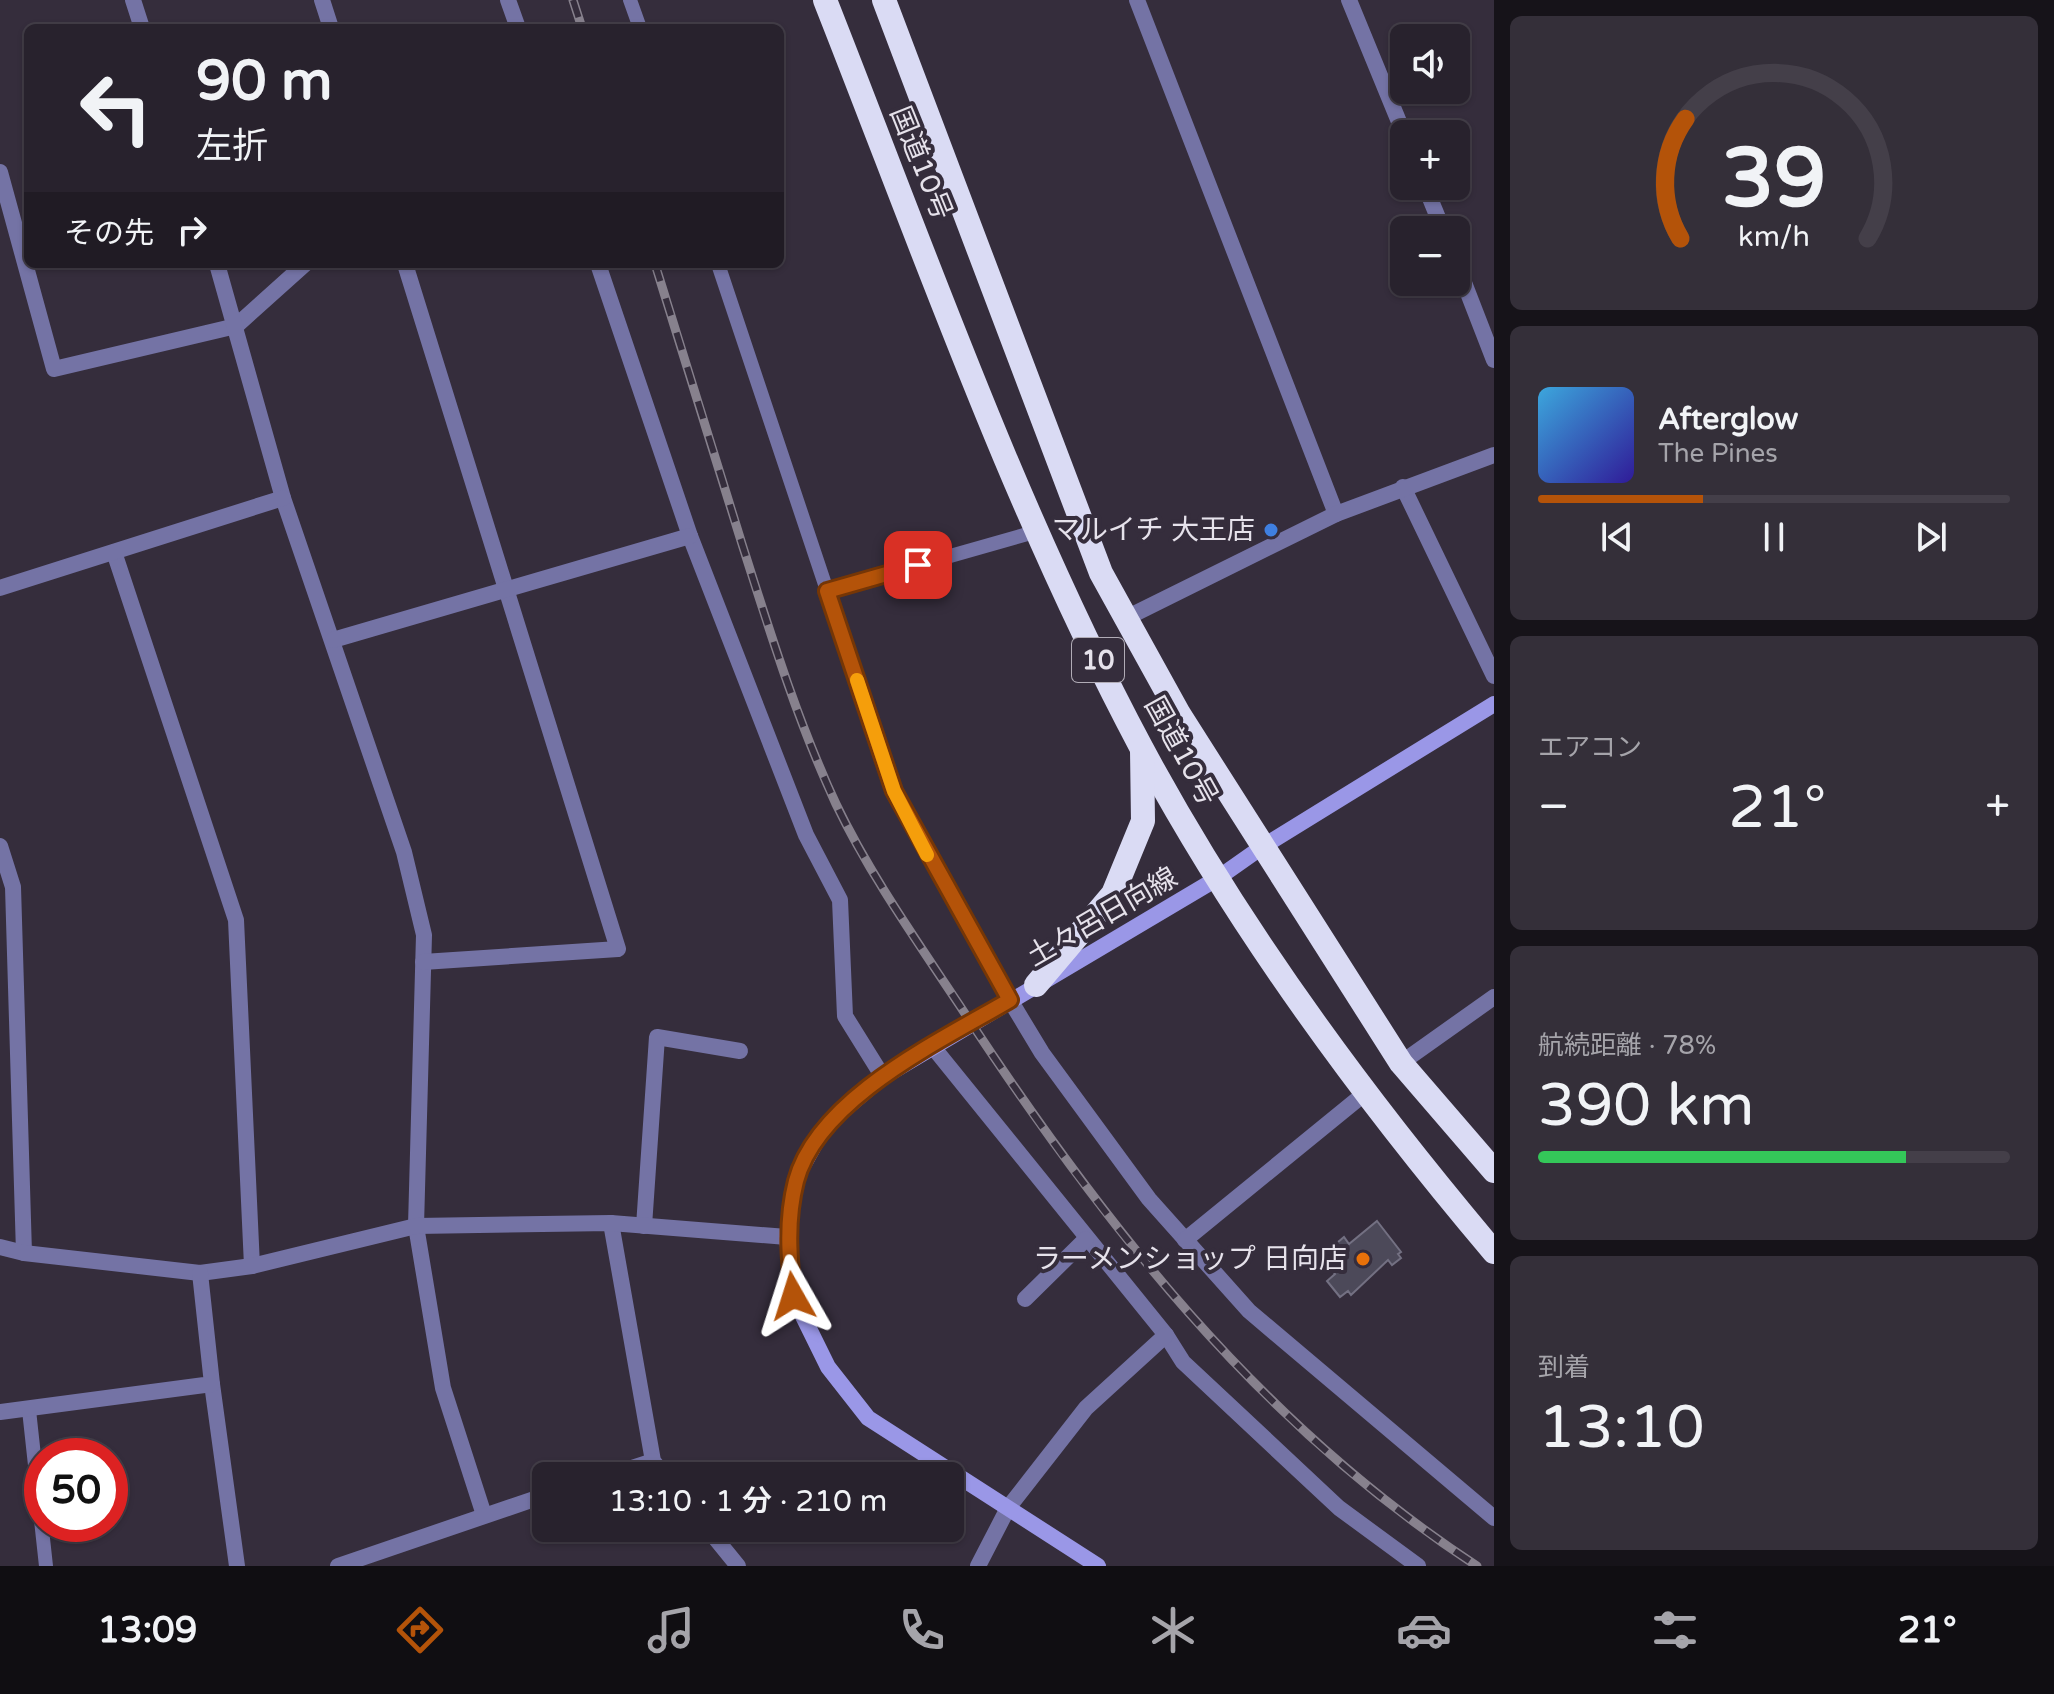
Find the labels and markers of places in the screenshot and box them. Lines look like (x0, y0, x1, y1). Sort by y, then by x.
place label: マルイチ 大王店 (1052, 513, 1255, 547)
marker: マルイチ 大王店 (1262, 521, 1280, 539)
pin (884, 531, 952, 599)
place label: ラーメンショップ 日向店 (1033, 1242, 1347, 1276)
marker: ラーメンショップ 日向店 (1354, 1250, 1372, 1268)

